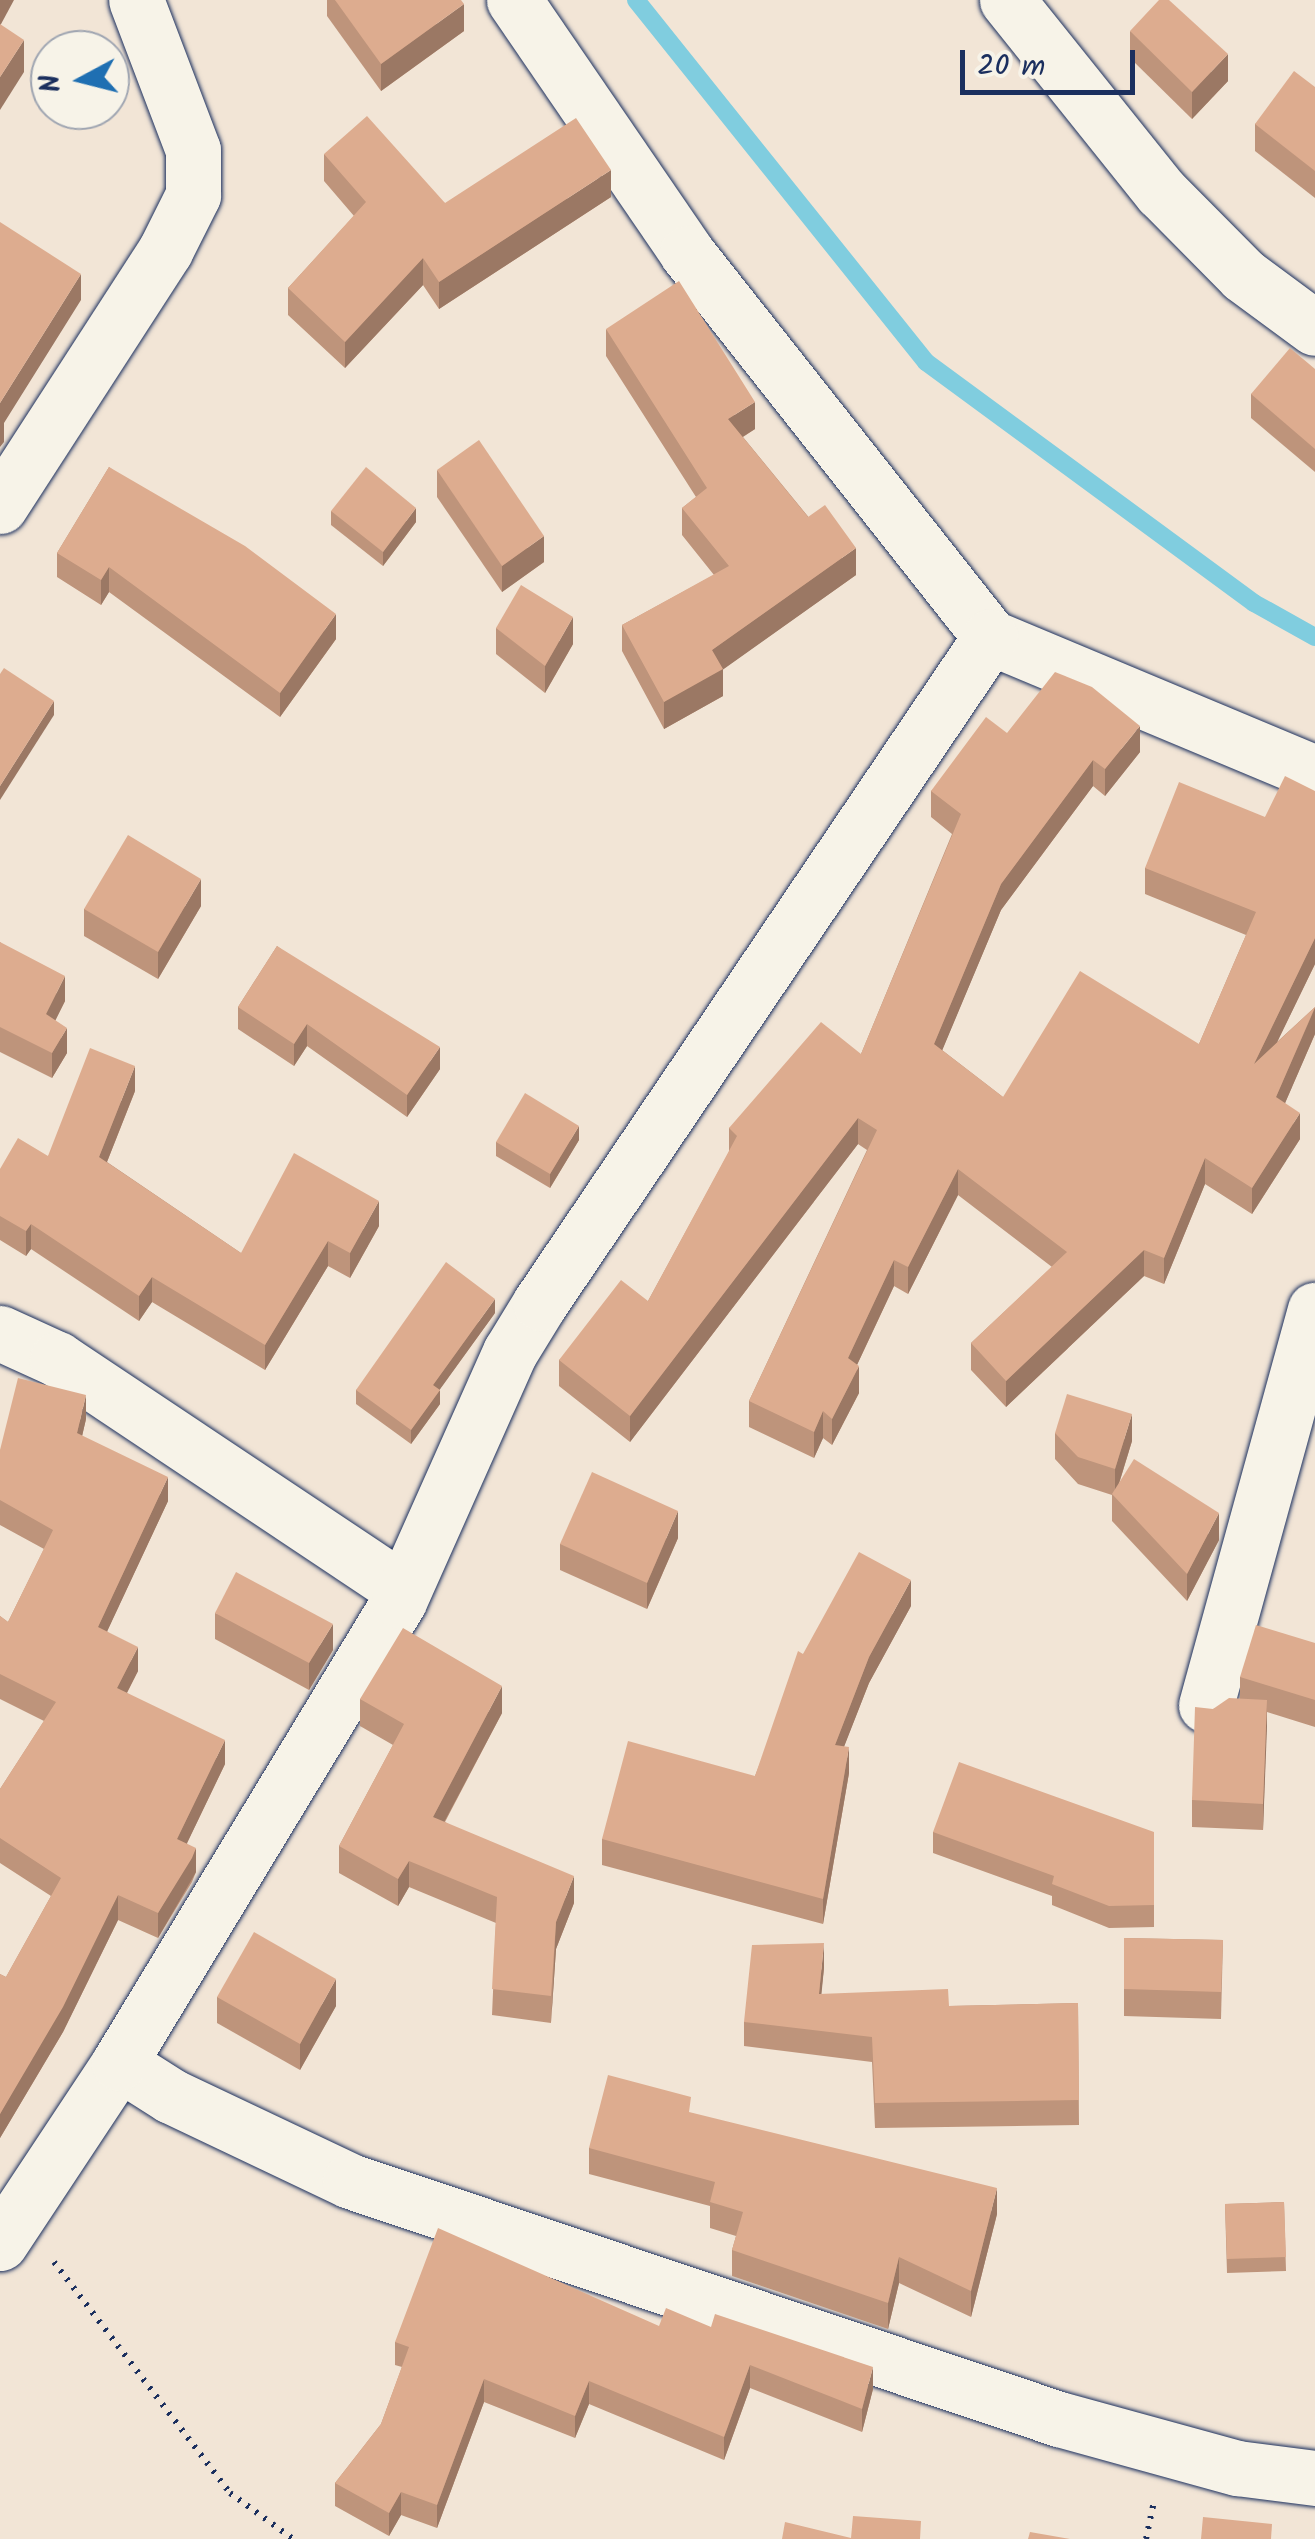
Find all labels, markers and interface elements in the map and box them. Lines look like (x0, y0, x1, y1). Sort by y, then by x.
north arrow (30, 30, 130, 130)
scale bar (965, 30, 1140, 92)
text: 20 m (977, 43, 1045, 91)
text: N (28, 72, 75, 95)

